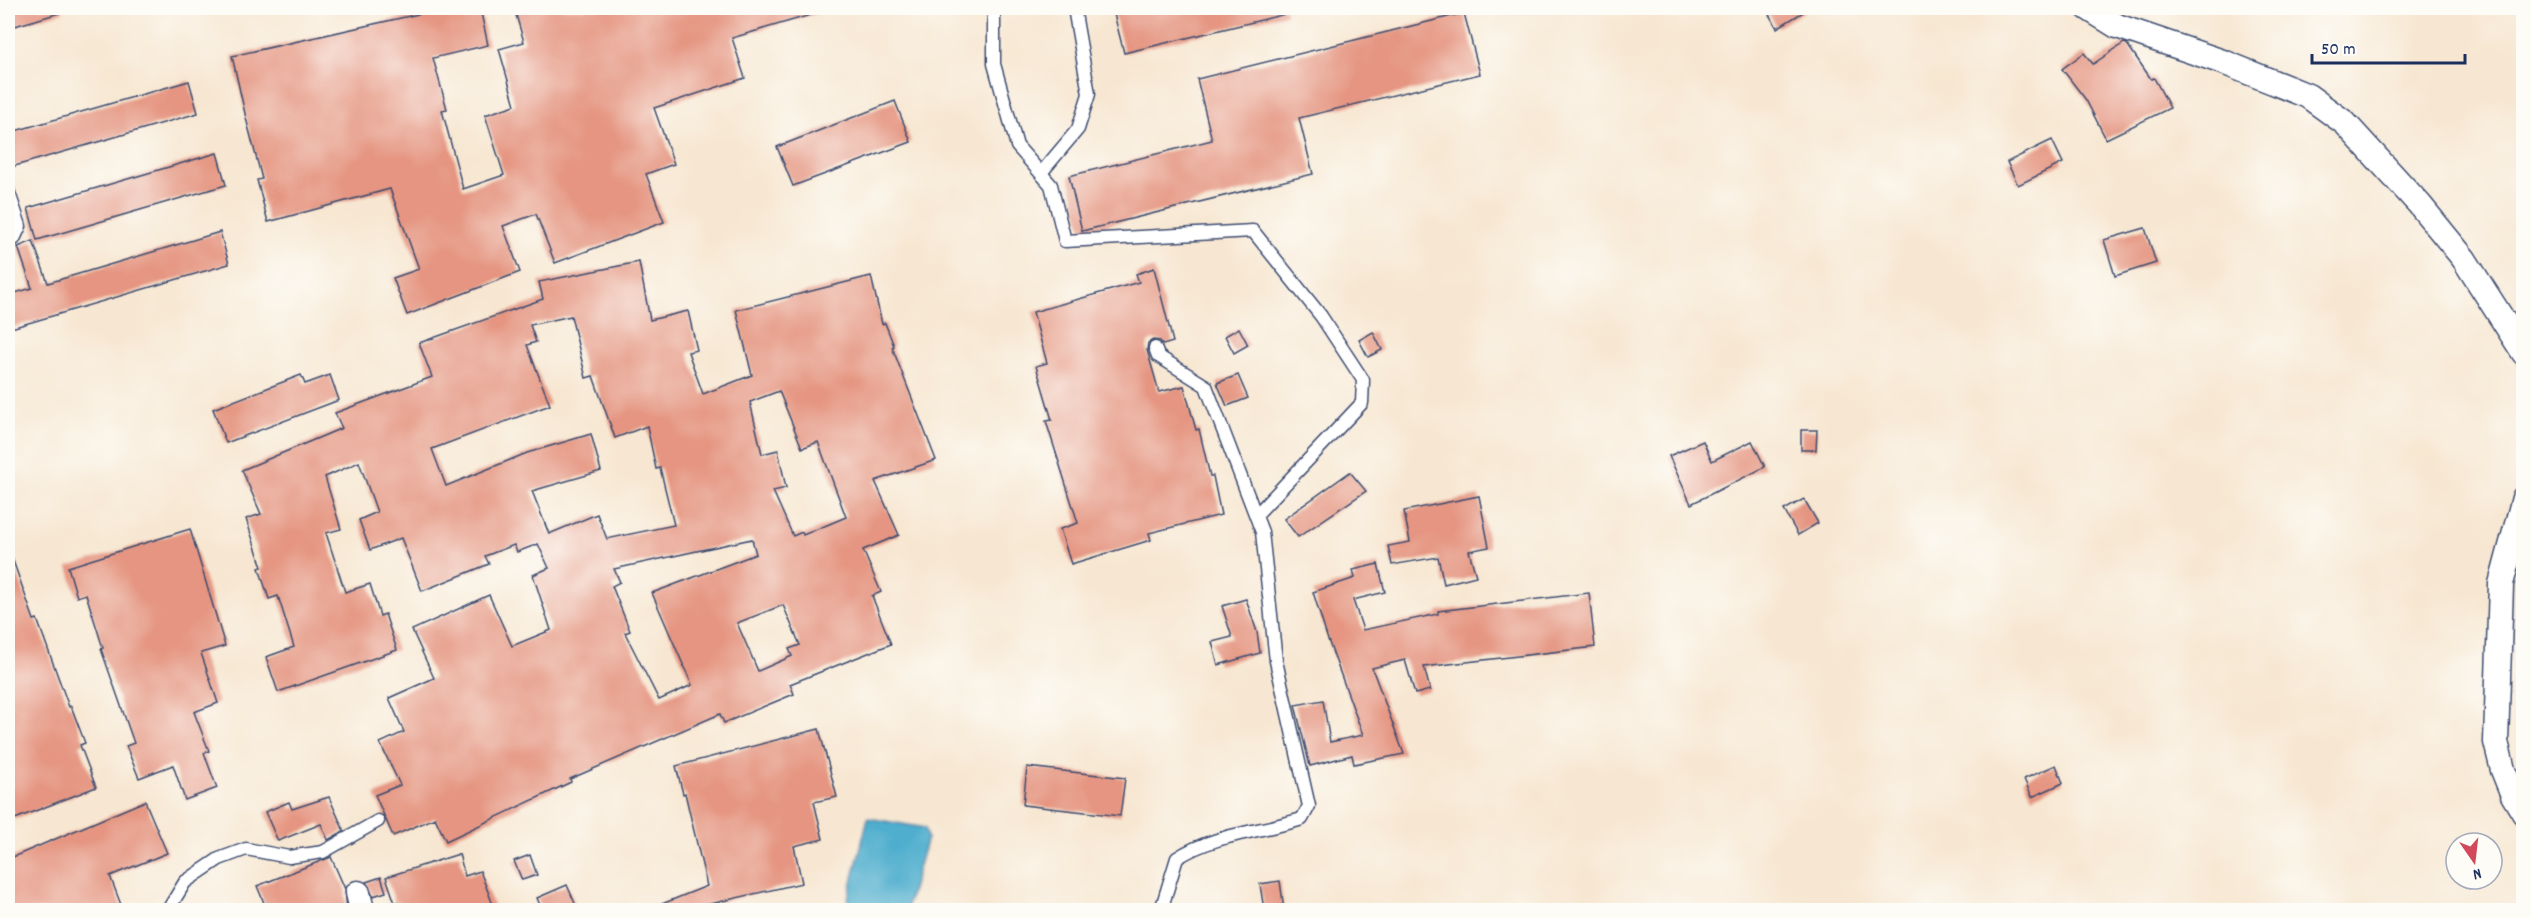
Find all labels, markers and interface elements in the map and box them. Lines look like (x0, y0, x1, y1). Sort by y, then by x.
scale bar (2312, 27, 2465, 65)
text: 50 m (2321, 38, 2356, 63)
north arrow (2444, 831, 2504, 891)
text: N (2470, 861, 2484, 885)

